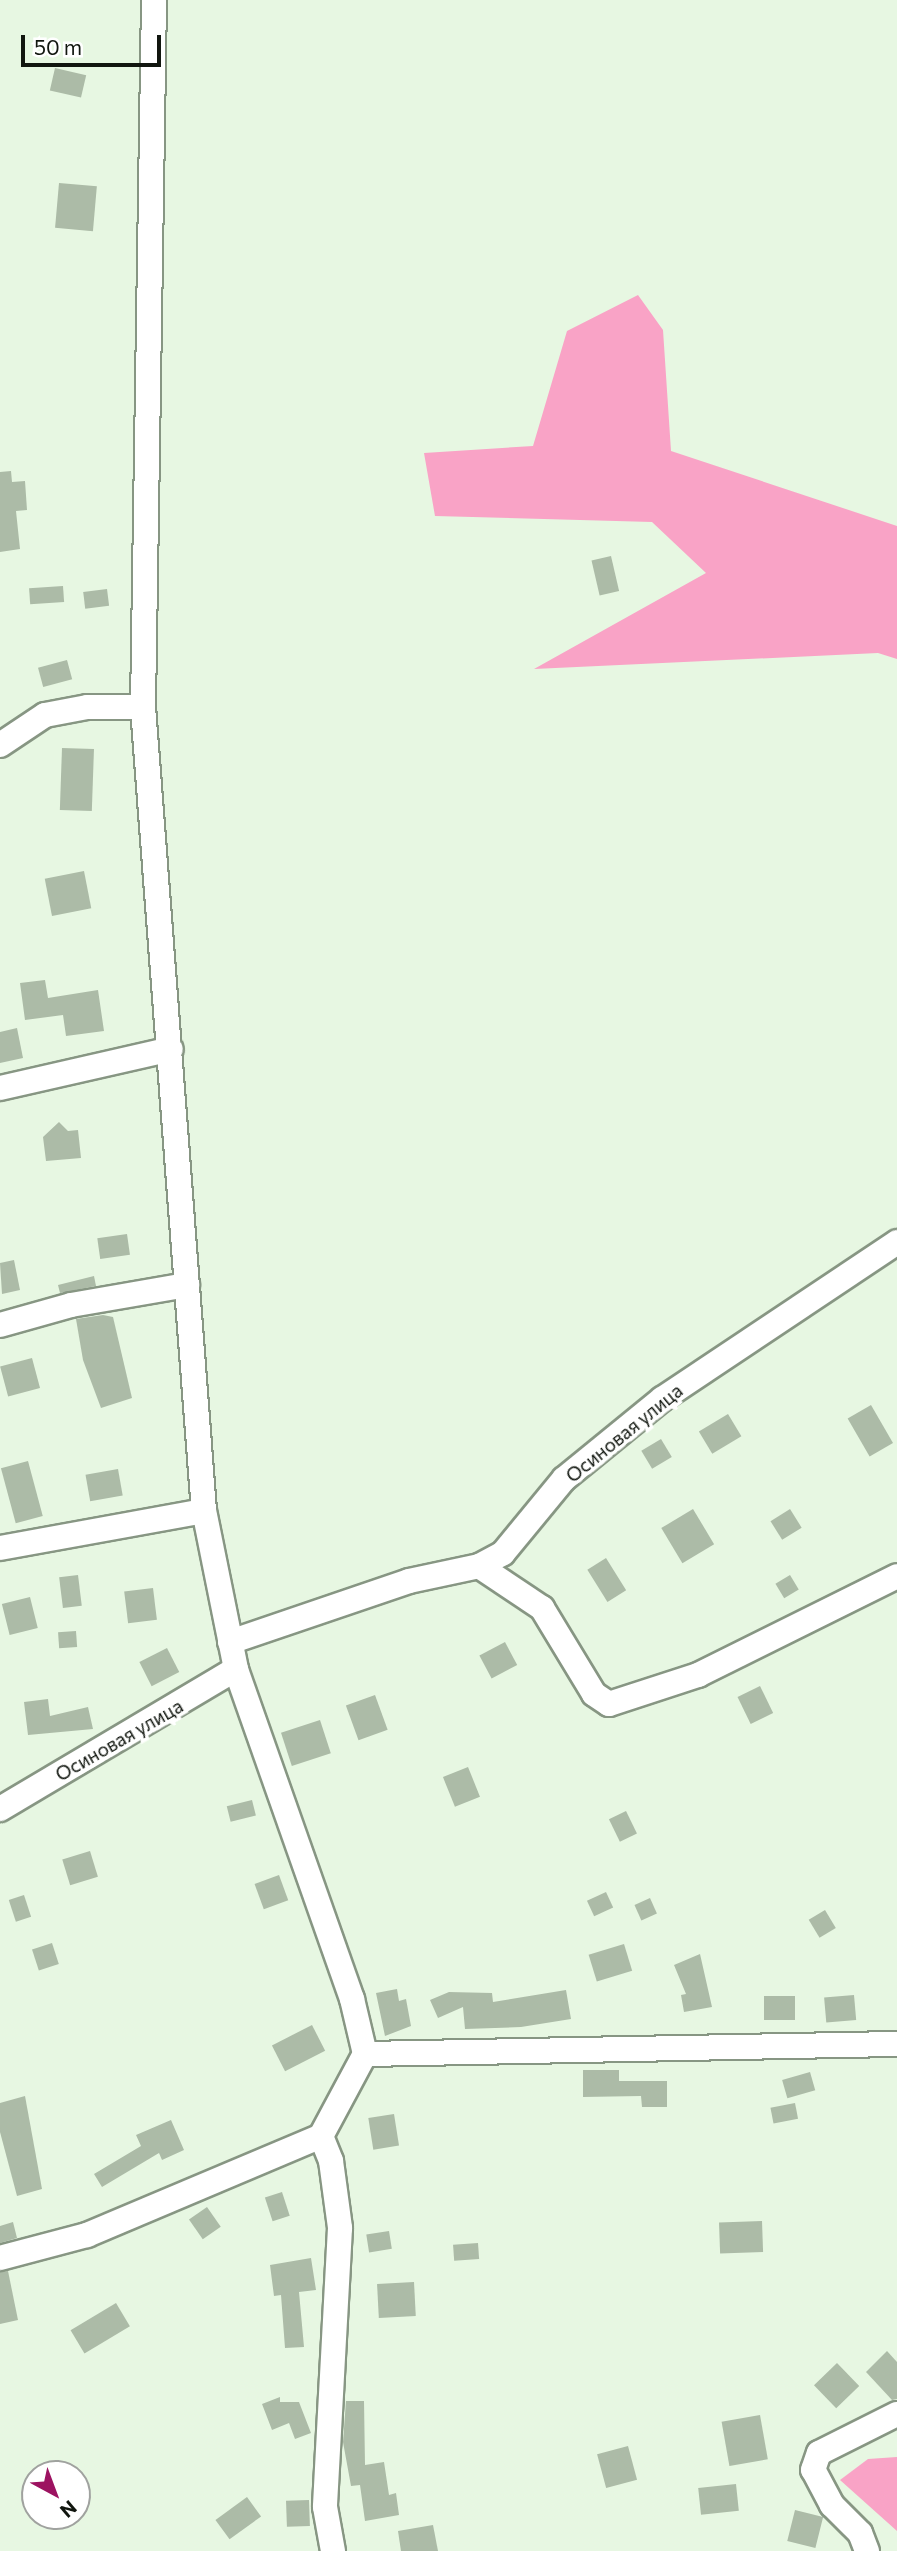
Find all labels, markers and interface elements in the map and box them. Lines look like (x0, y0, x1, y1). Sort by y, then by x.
scale bar (24, 21, 164, 65)
text: 50 m (34, 34, 82, 59)
street label: Осиновая улица (561, 1379, 687, 1487)
street label: Осиновая улица (51, 1694, 187, 1786)
north arrow (21, 2460, 91, 2530)
text: N (56, 2496, 82, 2523)

